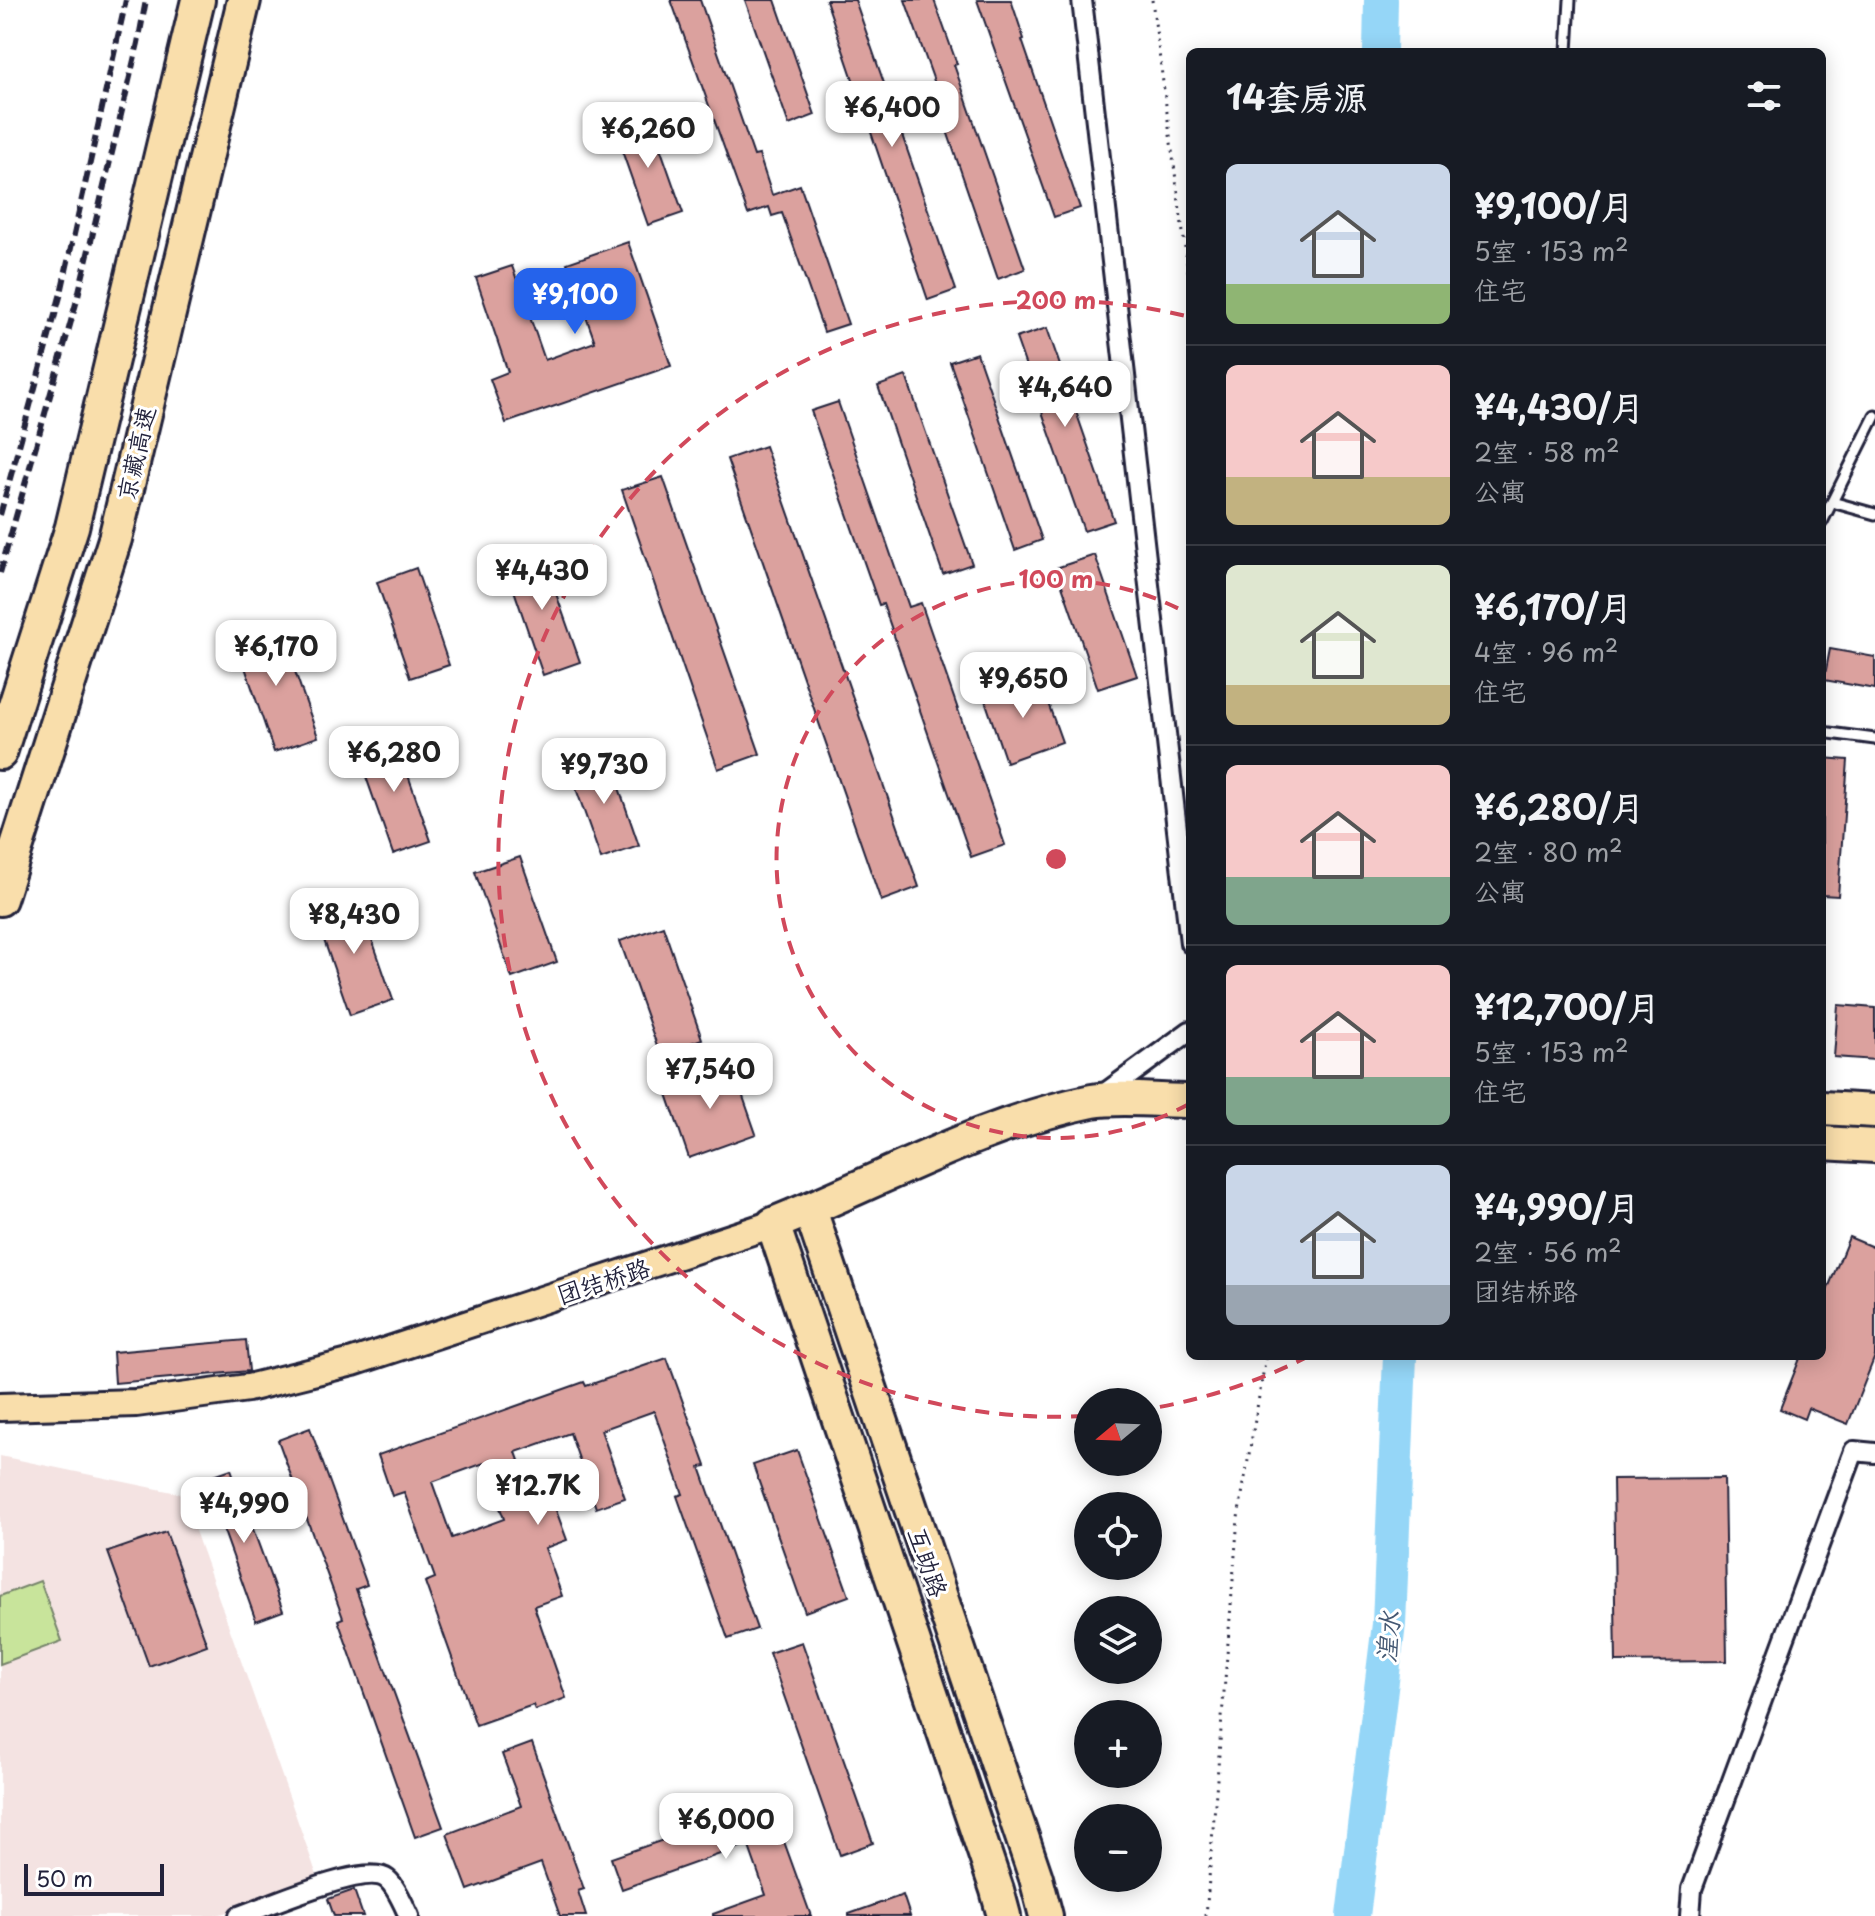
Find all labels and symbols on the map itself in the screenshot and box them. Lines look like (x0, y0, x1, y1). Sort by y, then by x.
pin: ¥6,400 (827, 81, 957, 149)
pin: ¥6,260 (583, 102, 713, 170)
pin: ¥9,100 (510, 268, 640, 336)
text: 200 m (1016, 281, 1096, 317)
pin: ¥4,640 (1000, 361, 1130, 429)
street label: 京藏高速 (107, 402, 163, 504)
pin: ¥4,430 (477, 544, 607, 612)
text: 100 m (1019, 560, 1093, 596)
pin: ¥6,170 (211, 620, 341, 688)
pin: ¥9,650 (958, 652, 1088, 720)
pin: ¥6,280 (329, 726, 459, 794)
pin: ¥9,730 (539, 738, 669, 806)
centre of rings (1042, 845, 1070, 873)
pin: ¥8,430 (289, 888, 419, 956)
pin: ¥7,540 (645, 1043, 775, 1111)
street label: 团结桥路 (552, 1248, 654, 1312)
north arrow (1074, 1388, 1162, 1476)
pin: ¥12.7K (473, 1459, 603, 1527)
pin: ¥4,990 (179, 1477, 309, 1545)
street label: 互助路 (900, 1522, 958, 1602)
water label: 湟水 (1365, 1608, 1409, 1665)
pin: ¥6,000 (661, 1793, 791, 1861)
scale bar (24, 1860, 164, 1896)

